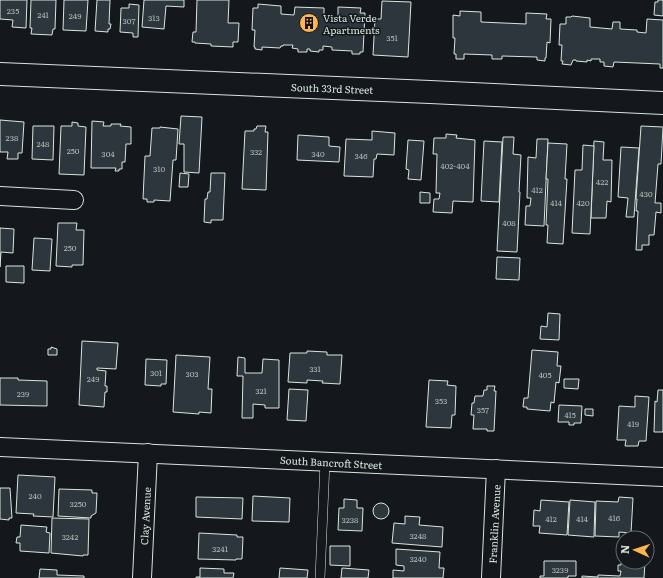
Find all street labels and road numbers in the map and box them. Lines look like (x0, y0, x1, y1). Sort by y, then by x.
street label: South 33rd Street (291, 79, 373, 97)
street label: South Bancroft Street (279, 452, 383, 472)
street label: Franklin Avenue (484, 484, 504, 564)
street label: Clay Avenue (136, 487, 154, 545)

